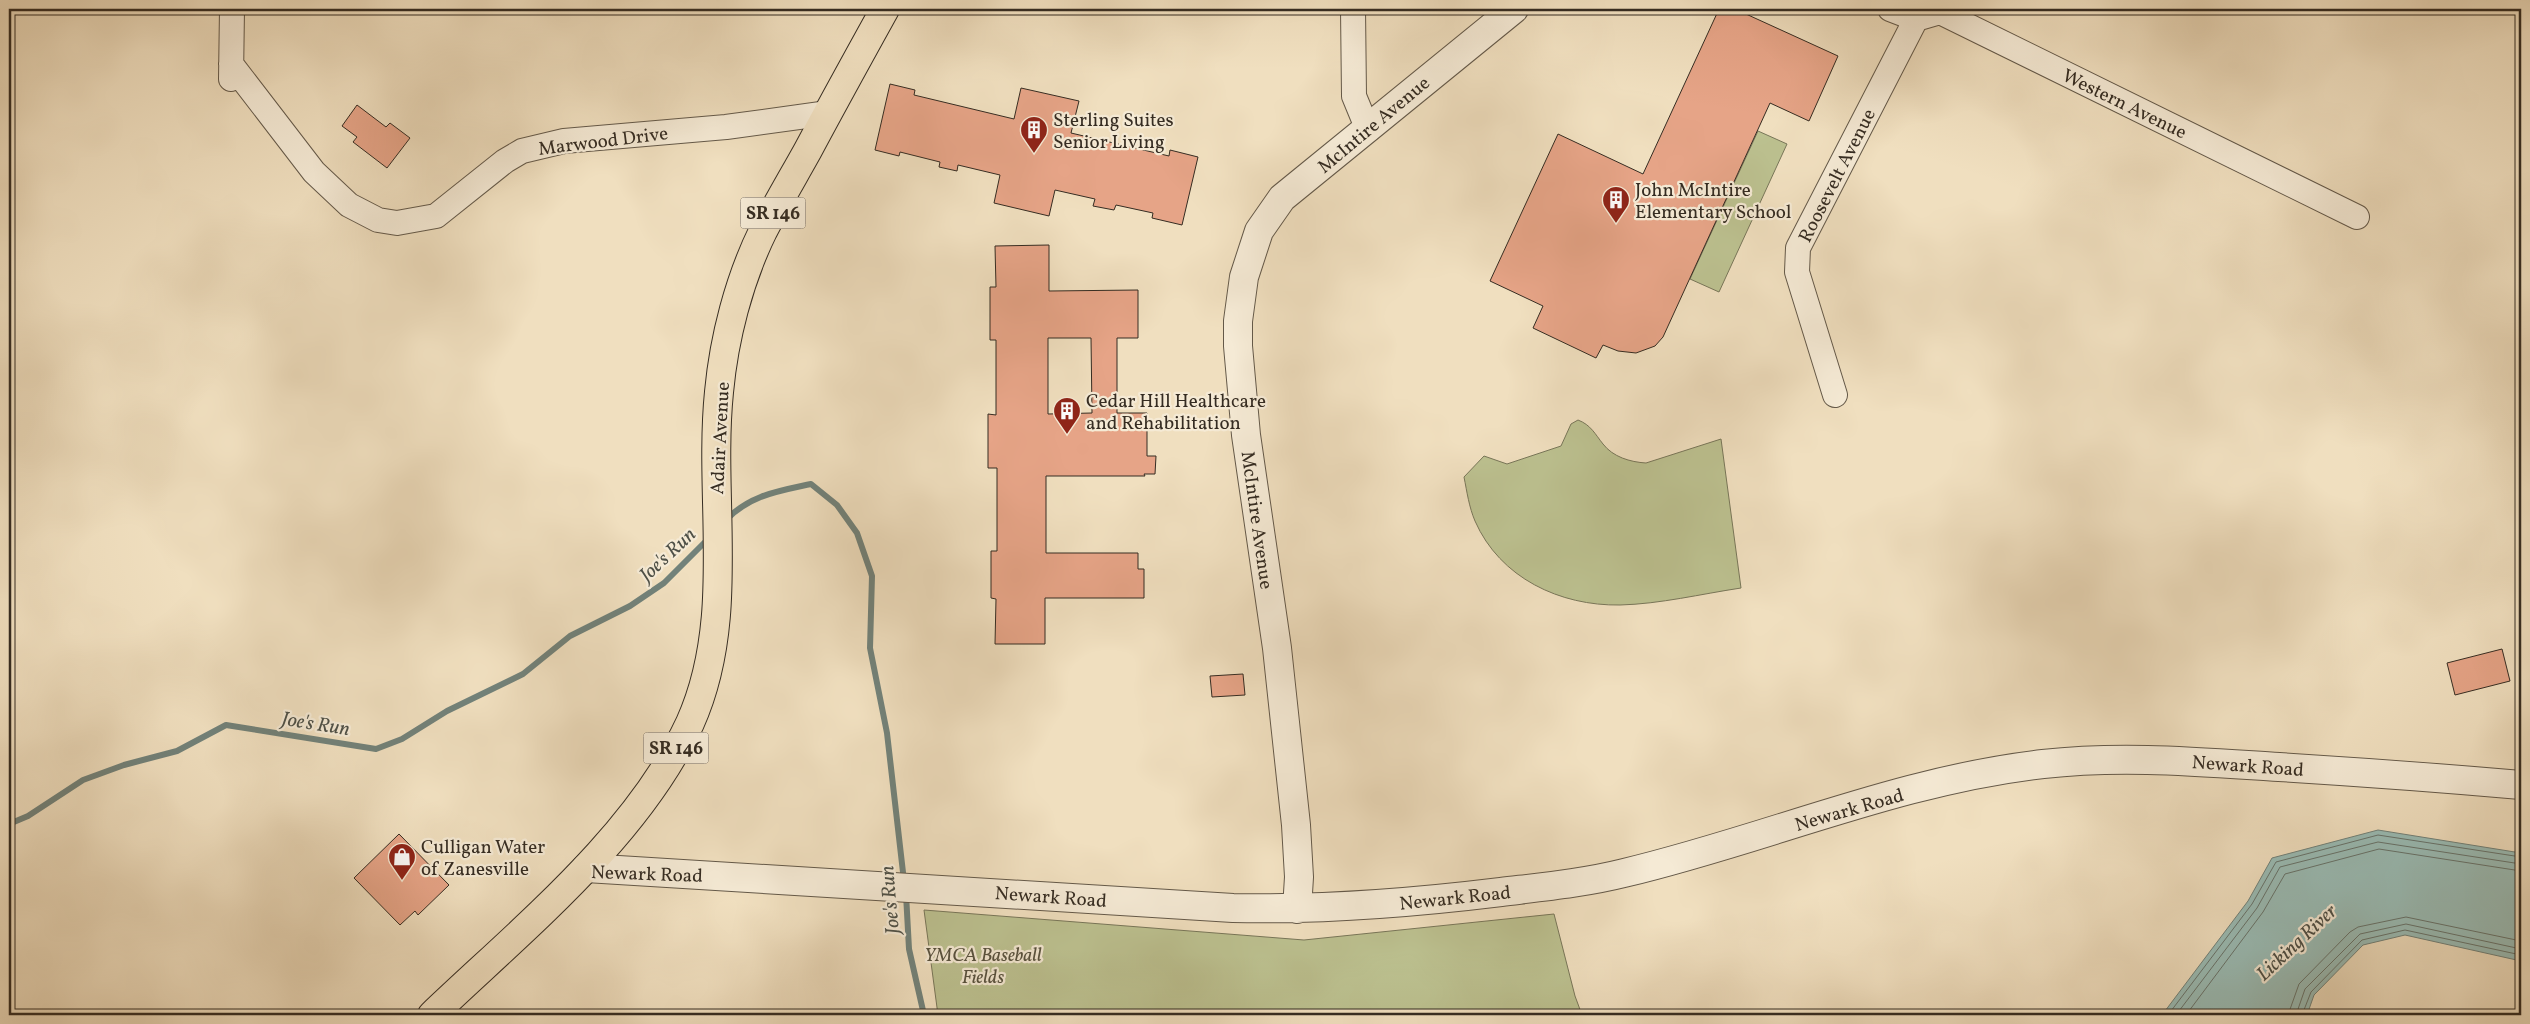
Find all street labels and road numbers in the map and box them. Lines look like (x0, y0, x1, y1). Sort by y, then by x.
street label: Western Avenue (2058, 63, 2191, 146)
street label: McIntire Avenue (1313, 71, 1436, 180)
street label: Roosevelt Avenue (1793, 105, 1883, 247)
street label: Marwood Drive (537, 121, 670, 163)
road number: SR 146 (740, 198, 806, 228)
street label: Adair Avenue (705, 381, 737, 495)
street label: McIntire Avenue (1233, 450, 1279, 591)
road number: SR 146 (644, 732, 708, 764)
street label: Newark Road (2191, 750, 2305, 784)
street label: Newark Road (1792, 783, 1907, 839)
street label: Newark Road (590, 860, 703, 890)
street label: Newark Road (1398, 880, 1512, 918)
street label: Newark Road (994, 881, 1108, 915)

